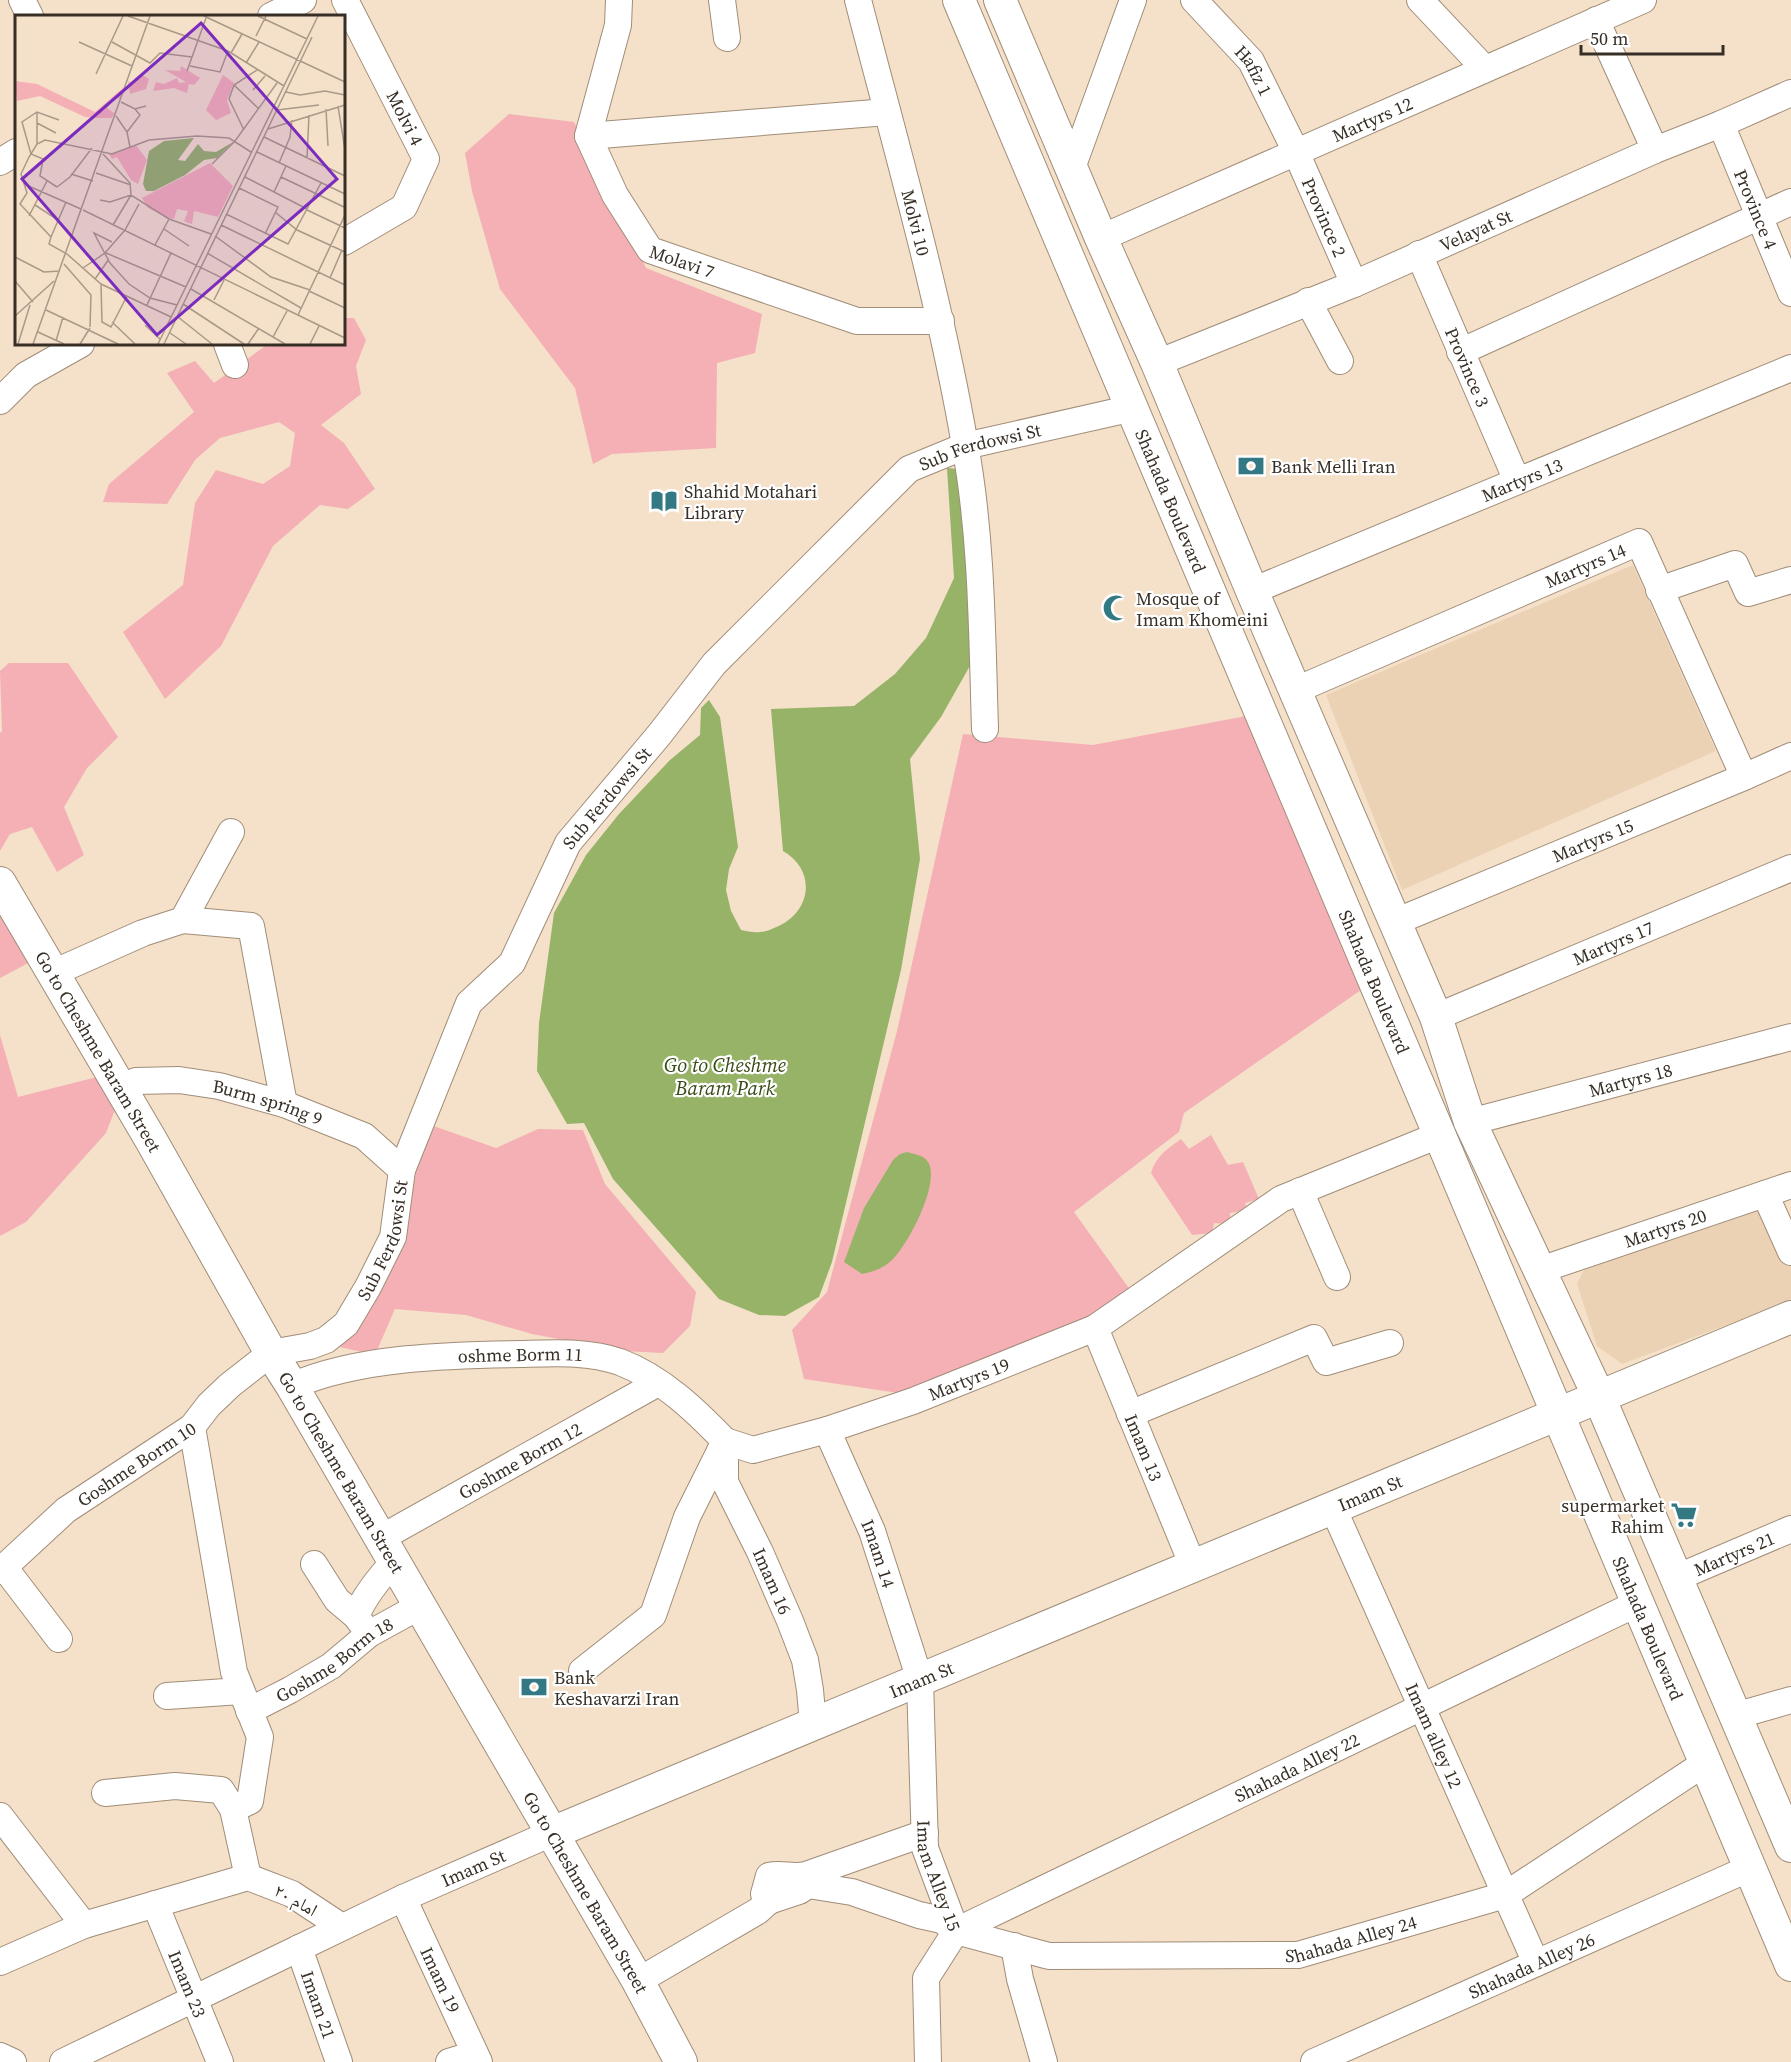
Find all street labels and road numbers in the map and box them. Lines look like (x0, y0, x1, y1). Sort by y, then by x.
street label: Hafiz 1 (1229, 39, 1279, 100)
street label: Molvi 4 (381, 86, 429, 150)
street label: Martyrs 12 (1328, 90, 1416, 148)
street label: Province 4 (1729, 165, 1784, 253)
street label: Province 2 (1296, 173, 1353, 261)
street label: Molvi 10 (896, 187, 937, 258)
street label: Velayat St (1435, 203, 1516, 257)
street label: Molavi 7 (646, 238, 718, 284)
street label: Province 3 (1440, 323, 1496, 411)
street label: Sub Ferdowsi St (915, 417, 1043, 476)
street label: Shahada Boulevard (1130, 425, 1213, 577)
street label: Martyrs 13 (1478, 451, 1566, 507)
street label: Martyrs 14 (1541, 537, 1629, 594)
street label: Sub Ferdowsi St (556, 741, 657, 854)
street label: Martyrs 15 (1548, 812, 1637, 868)
street label: Shahada Boulevard (1333, 906, 1416, 1057)
street label: Martyrs 17 (1569, 915, 1657, 971)
street label: Go to Cheshme Baram Street (30, 946, 168, 1157)
street label: Martyrs 18 (1586, 1056, 1675, 1103)
street label: Burm spring 9 (211, 1073, 326, 1131)
street label: Sub Ferdowsi St (351, 1178, 413, 1305)
street label: Martyrs 20 (1621, 1202, 1710, 1253)
street label: oshme Borm 11 (457, 1341, 584, 1368)
street label: Martyrs 19 (924, 1351, 1013, 1406)
street label: Go to Cheshme Baram Street (273, 1366, 411, 1578)
street label: Imam 13 (1119, 1410, 1169, 1485)
street label: Goshme Borm 10 (72, 1415, 201, 1512)
street label: Goshme Borm 12 (454, 1416, 586, 1505)
street label: Imam St (1334, 1468, 1406, 1517)
street label: Imam 14 (856, 1515, 902, 1591)
street label: Martyrs 21 (1690, 1525, 1778, 1582)
street label: Imam 16 (747, 1543, 798, 1618)
street label: Shahada Boulevard (1607, 1552, 1690, 1704)
street label: Goshme Borm 18 (271, 1611, 397, 1708)
street label: Imam St (885, 1655, 957, 1704)
street label: Imam alley 12 (1400, 1679, 1469, 1792)
street label: Shahada Alley 22 (1230, 1727, 1363, 1808)
street label: Go to Cheshme Baram Street (518, 1786, 655, 1997)
street label: Imam Alley 15 (912, 1820, 967, 1934)
street label: Imam St (437, 1842, 509, 1892)
street label: امام ۲۰ (270, 1878, 322, 1922)
street label: Shahada Alley 24 (1285, 1909, 1419, 1968)
street label: Shahada Alley 26 (1464, 1926, 1598, 2004)
street label: Imam 19 (415, 1942, 467, 2017)
street label: Imam 23 (163, 1946, 213, 2021)
street label: Imam 21 (295, 1967, 342, 2042)

